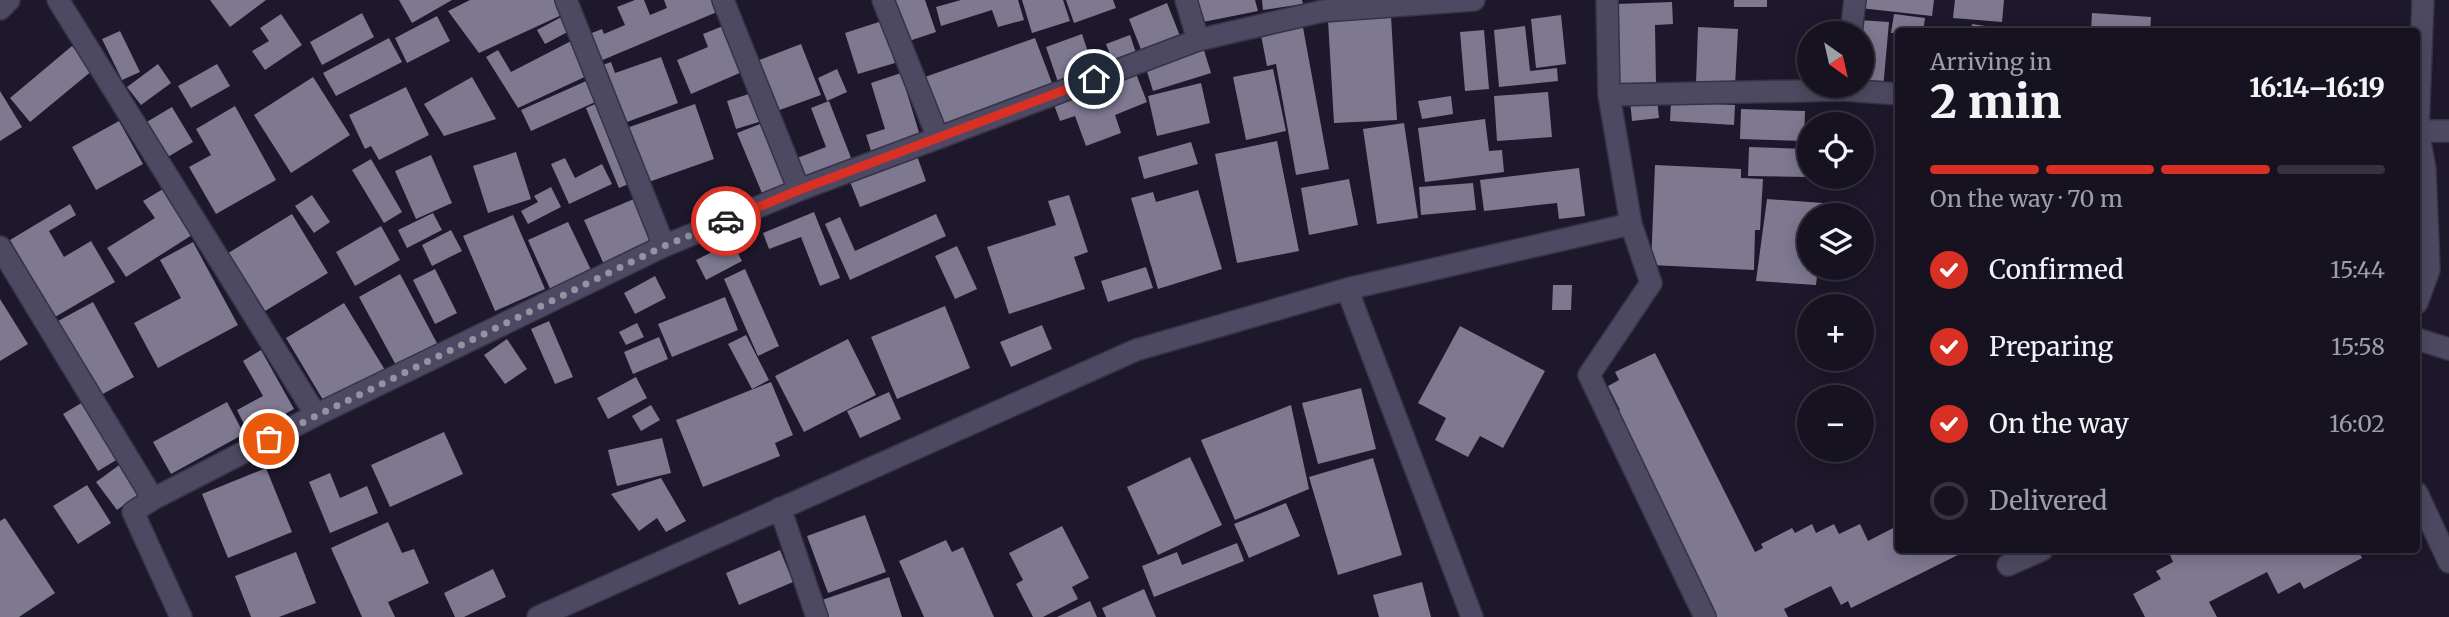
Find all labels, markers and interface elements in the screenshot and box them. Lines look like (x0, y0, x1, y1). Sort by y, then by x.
north arrow (1797, 21, 1874, 98)
map controls (1797, 21, 1874, 462)
text: Arriving in (1930, 47, 2052, 76)
pin (1064, 49, 1124, 109)
icon: home (1075, 60, 1113, 98)
text: 16:14–16:19 (2249, 71, 2385, 104)
text: 2 min (1930, 73, 2062, 131)
button: locate (1797, 112, 1874, 189)
text: On the way · 70 m (1930, 184, 2123, 213)
courier (691, 186, 761, 256)
icon: car (707, 202, 745, 240)
button: layers (1797, 203, 1874, 280)
icon: check (1930, 251, 1968, 289)
text: Confirmed (1989, 253, 2124, 286)
text: 15:44 (2330, 255, 2385, 284)
button: + (1797, 294, 1874, 371)
icon: check (1930, 328, 1968, 366)
text: Preparing (1989, 330, 2113, 363)
text: 15:58 (2331, 332, 2385, 361)
button: − (1797, 385, 1874, 462)
icon: check (1930, 405, 1968, 443)
text: On the way (1989, 407, 2129, 440)
pin (239, 409, 299, 469)
text: 16:02 (2329, 409, 2385, 438)
icon: bag (250, 420, 288, 458)
text: Delivered (1989, 484, 2108, 517)

